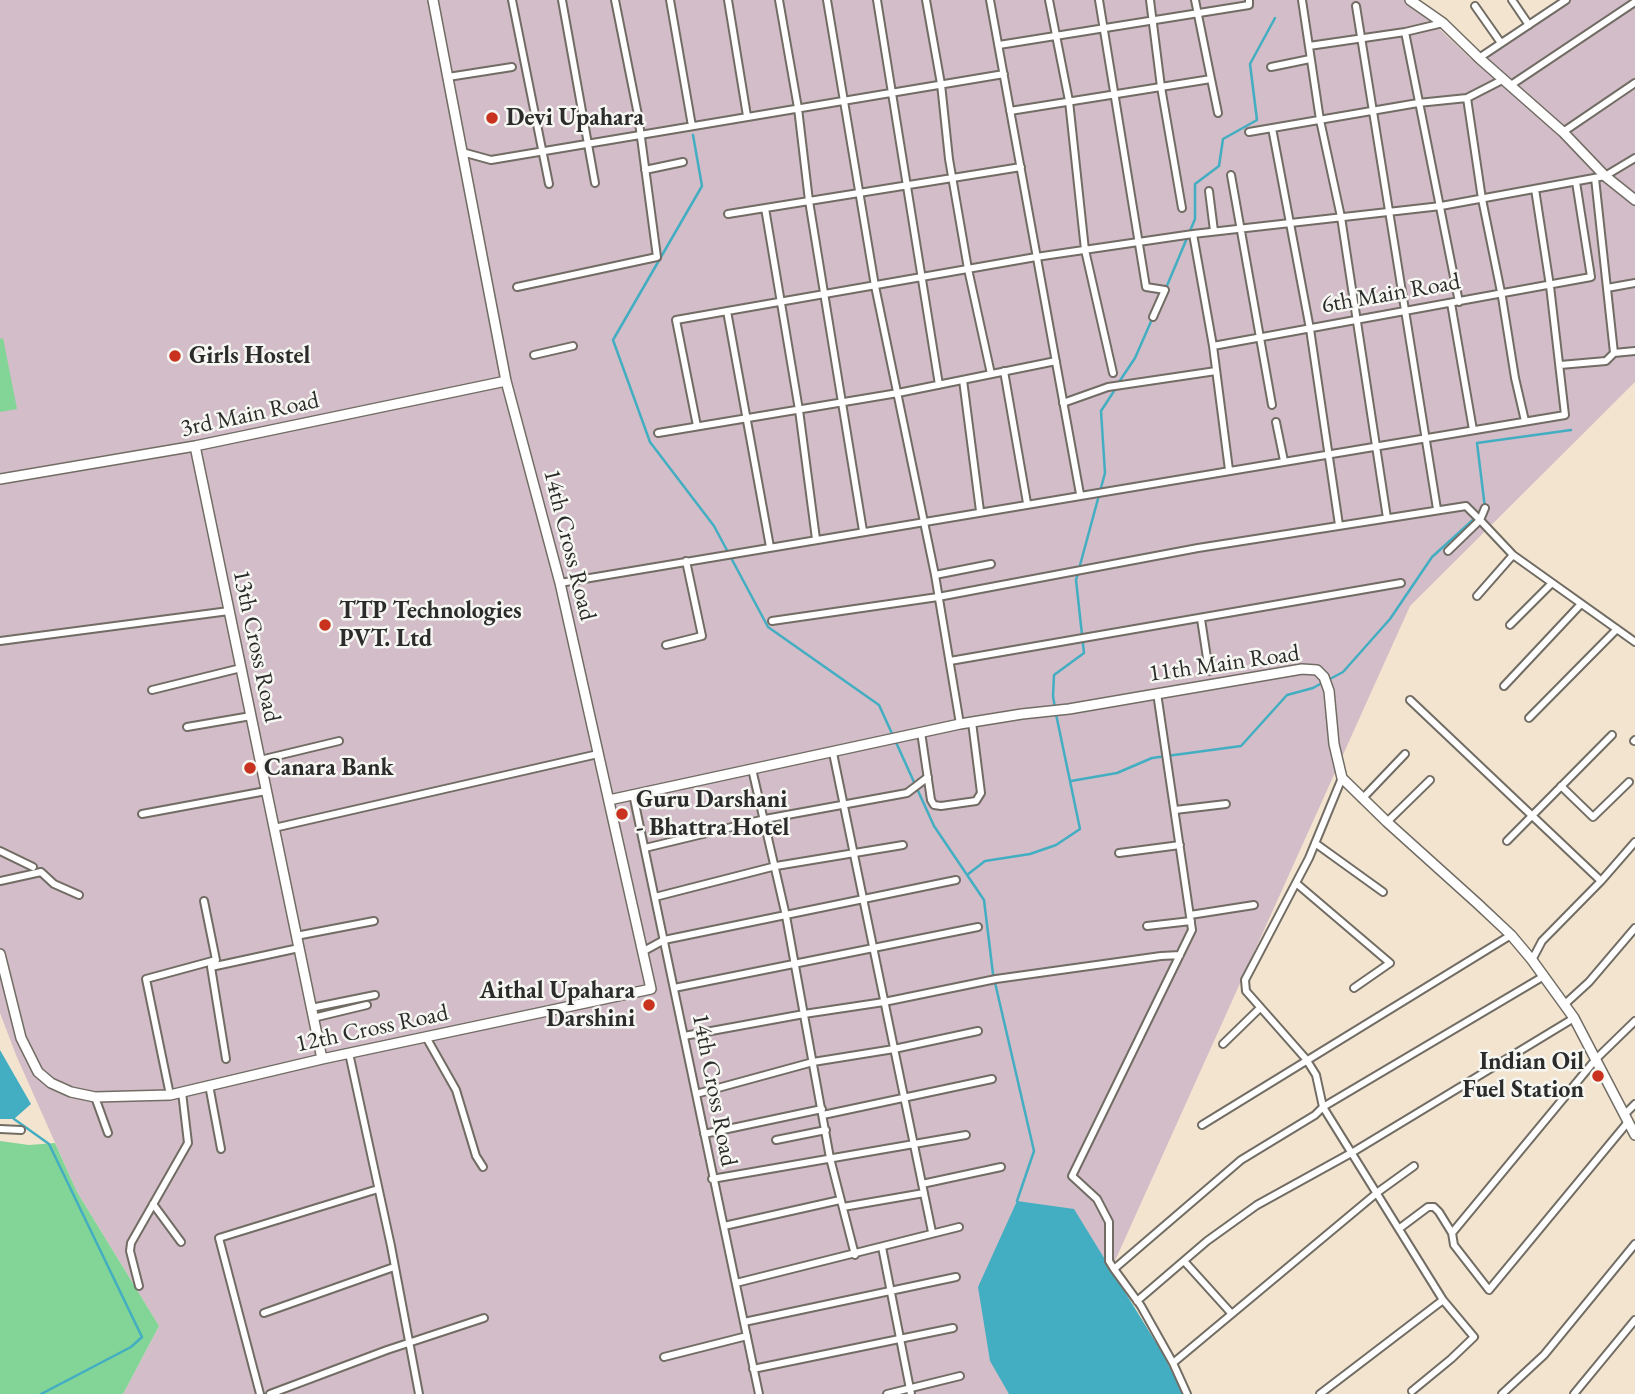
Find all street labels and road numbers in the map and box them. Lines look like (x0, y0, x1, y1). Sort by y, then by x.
street label: 6th Main Road (1319, 268, 1463, 320)
street label: 3rd Main Road (178, 386, 322, 444)
street label: 14th Cross Road (536, 466, 602, 624)
street label: 13th Cross Road (226, 567, 286, 725)
street label: 11th Main Road (1147, 639, 1301, 689)
street label: 12th Cross Road (293, 999, 451, 1059)
street label: 14th Cross Road (685, 1011, 743, 1169)

